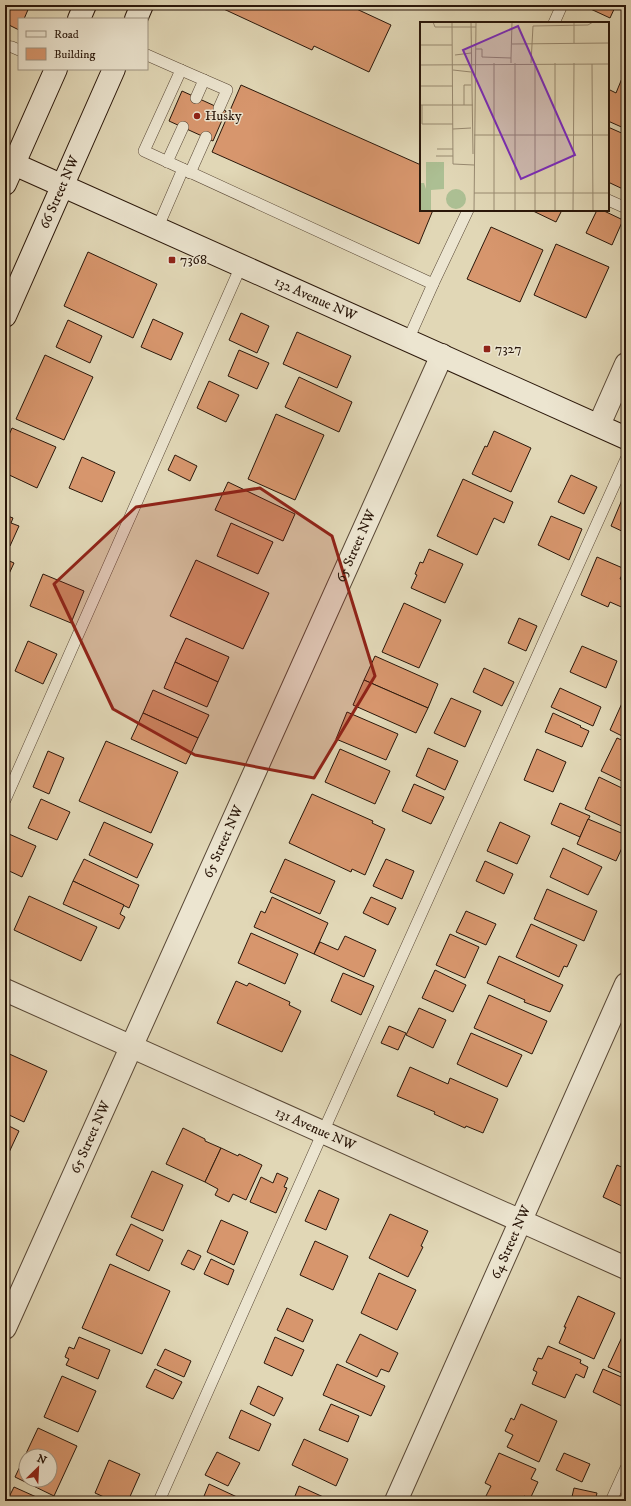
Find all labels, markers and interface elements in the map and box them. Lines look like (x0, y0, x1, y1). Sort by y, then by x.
legend (18, 18, 148, 70)
inset map (420, 22, 609, 211)
text: Road (54, 27, 79, 42)
text: Building (54, 47, 95, 62)
place label: Husky (205, 107, 242, 125)
marker: Husky (192, 111, 202, 121)
street label: 66 Street NW (36, 153, 84, 232)
place label: 7368 (180, 251, 207, 269)
marker: 7368 (167, 255, 177, 265)
street label: 132 Avenue NW (271, 273, 359, 325)
place label: 7327 (495, 340, 522, 358)
marker: 7327 (482, 344, 492, 354)
street label: 65 Street NW (332, 507, 380, 585)
street label: 65 Street NW (199, 802, 248, 881)
street label: 65 Street NW (66, 1098, 115, 1176)
street label: 131 Avenue NW (272, 1103, 359, 1155)
street label: 64 Street NW (487, 1203, 535, 1282)
north arrow (18, 1448, 58, 1488)
text: N (35, 1452, 49, 1468)

